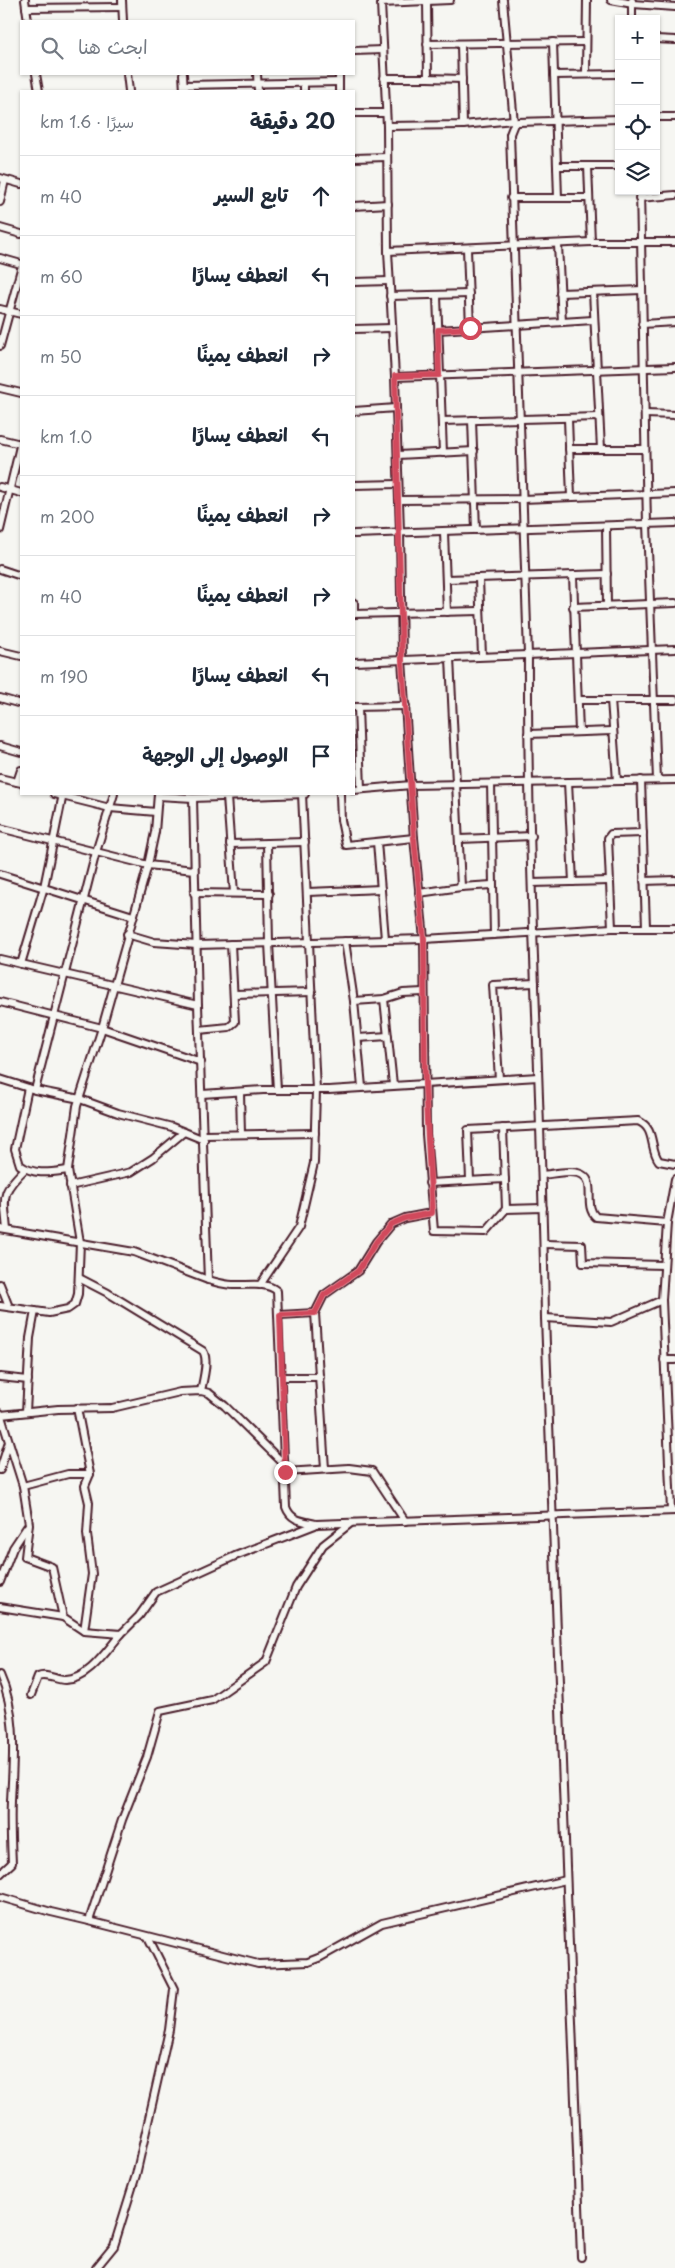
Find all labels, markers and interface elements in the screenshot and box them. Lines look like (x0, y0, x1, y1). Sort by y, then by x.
map controls (615, 15, 660, 195)
button: + (615, 15, 660, 60)
search box (20, 20, 355, 75)
text: ابحث هنا (78, 32, 148, 60)
icon: search (38, 34, 66, 62)
button: − (615, 60, 660, 105)
text: 20 دقيقة (250, 104, 335, 136)
button: locate (615, 105, 660, 150)
text: سيرًا · 1.6 km (40, 109, 134, 133)
button: layers (615, 150, 660, 195)
text: تابع السير (214, 180, 288, 208)
icon: ahead (307, 182, 335, 210)
text: 40 m (40, 184, 82, 208)
text: انعطف يسارًا (192, 260, 288, 288)
icon: left (307, 262, 335, 290)
text: 60 m (40, 264, 83, 288)
route start (459, 317, 482, 340)
text: انعطف يمينًا (197, 340, 288, 368)
icon: right (307, 342, 335, 370)
text: 50 m (40, 344, 82, 368)
text: انعطف يسارًا (192, 420, 288, 448)
icon: left (307, 422, 335, 450)
text: 1.0 km (40, 424, 92, 448)
text: انعطف يمينًا (197, 500, 288, 528)
icon: right (307, 502, 335, 530)
text: 200 m (40, 504, 94, 528)
text: انعطف يمينًا (197, 580, 288, 608)
icon: right (307, 582, 335, 610)
text: 40 m (40, 584, 82, 608)
text: انعطف يسارًا (192, 660, 288, 688)
icon: left (307, 662, 335, 690)
text: 190 m (40, 664, 88, 688)
text: الوصول إلى الوجهة (142, 740, 288, 768)
icon: arrive (307, 742, 335, 770)
route end (274, 1461, 297, 1484)

